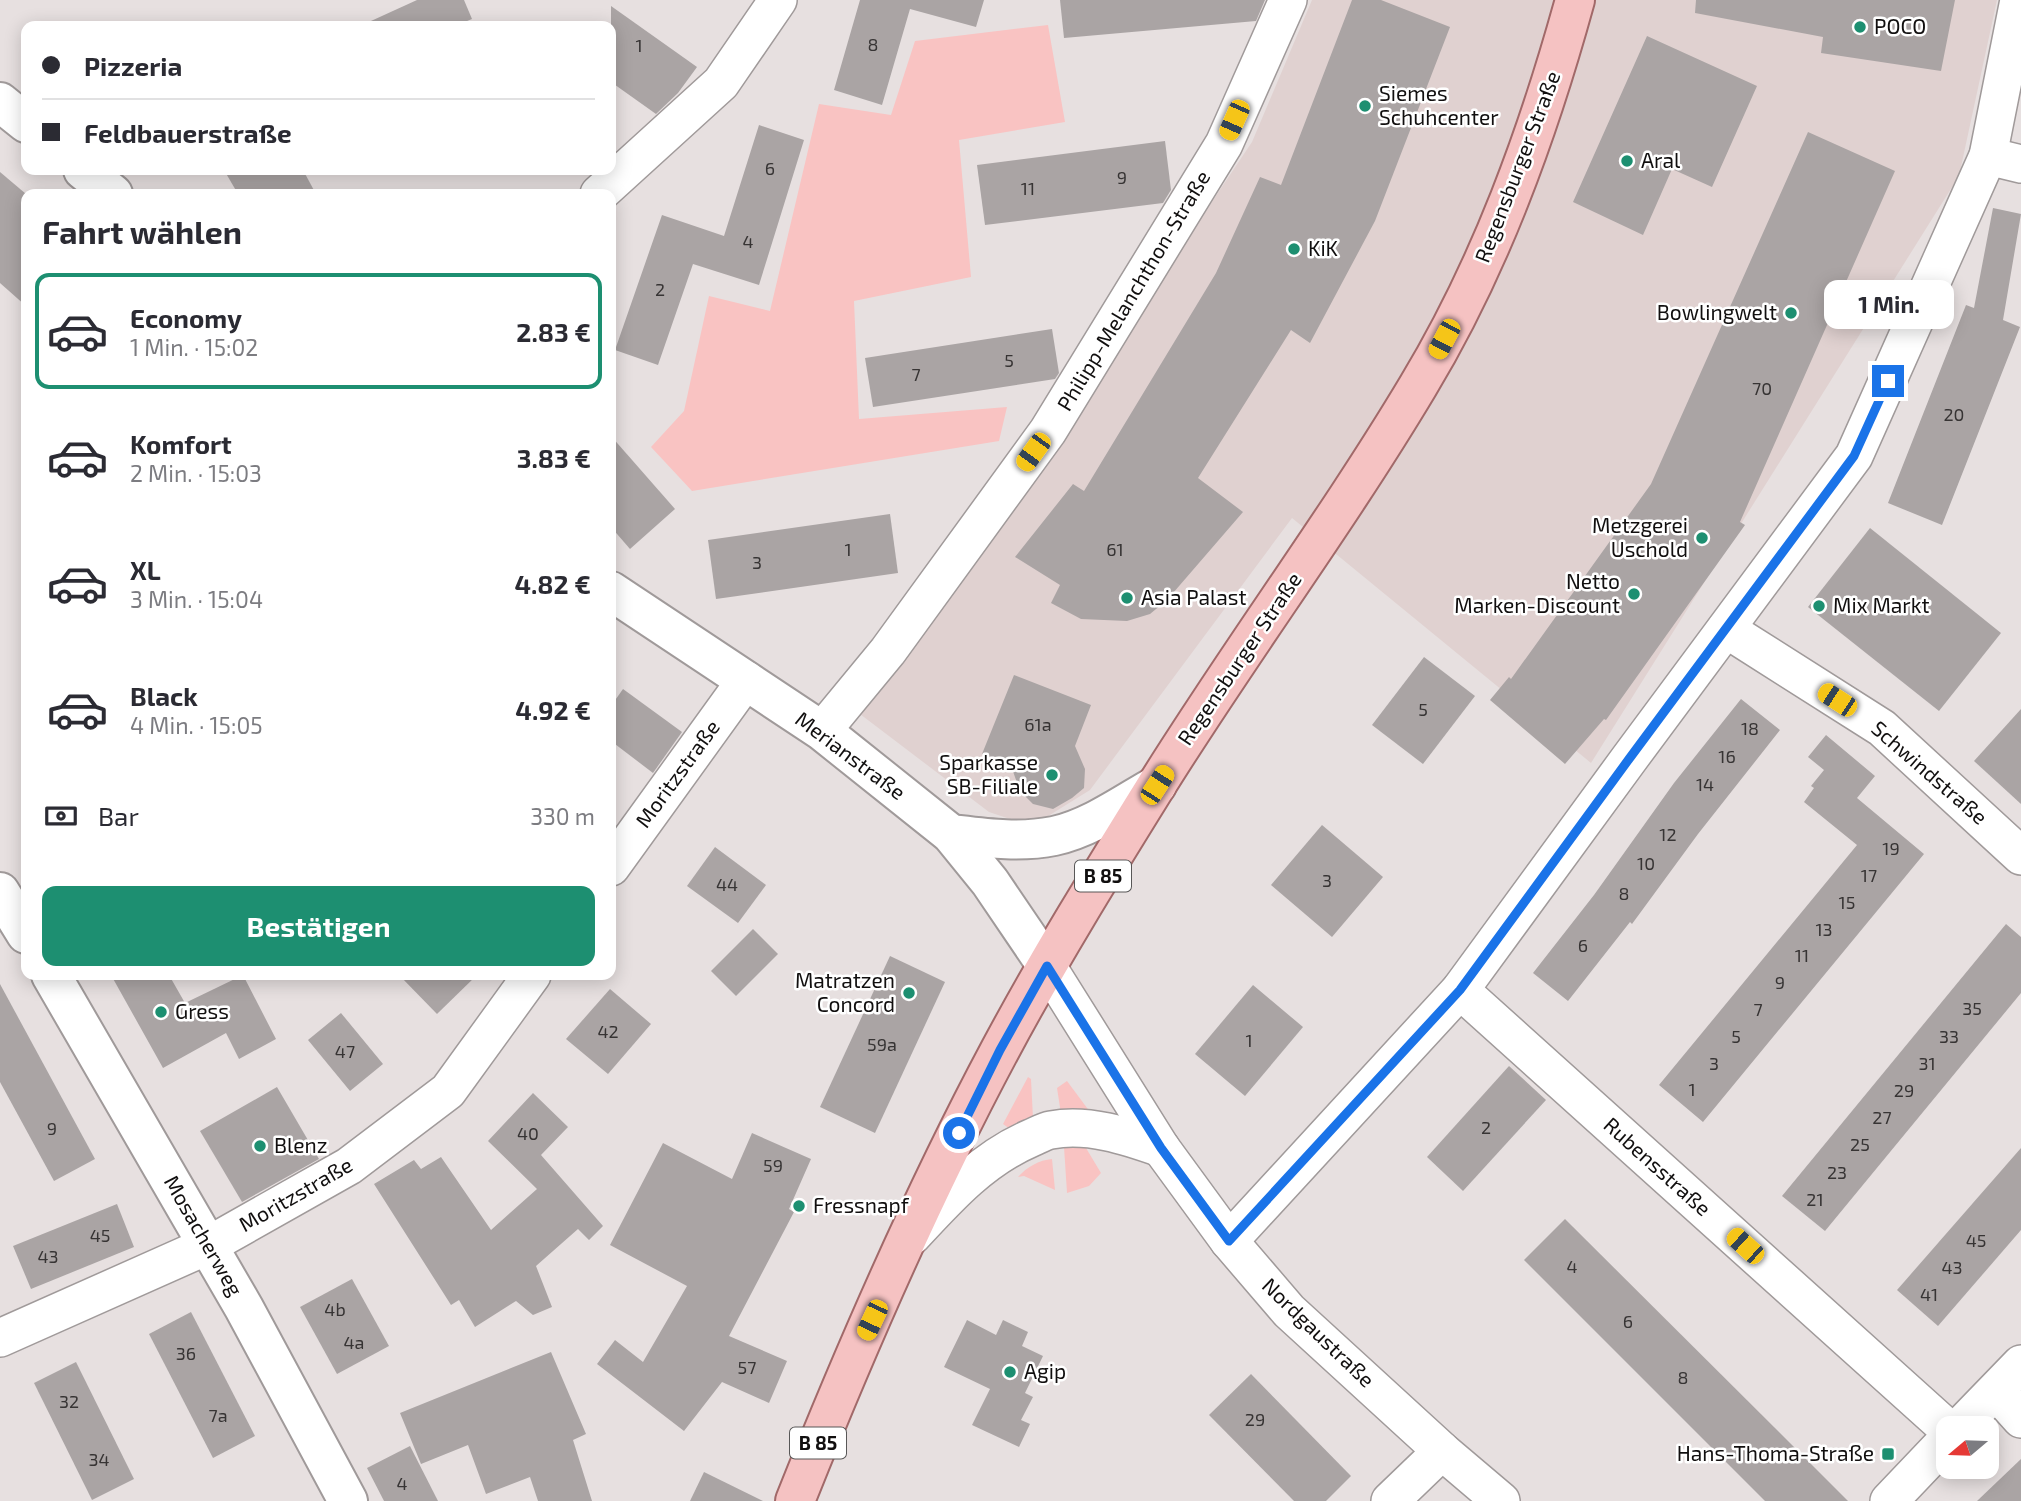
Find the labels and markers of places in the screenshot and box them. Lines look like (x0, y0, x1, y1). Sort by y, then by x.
place label: POCO (1874, 13, 1926, 38)
marker: POCO (1852, 19, 1868, 35)
place label: Siemes Schuhcenter (1379, 80, 1499, 129)
marker: Siemes Schuhcenter (1357, 98, 1373, 114)
place label: Aral (1641, 147, 1681, 172)
marker: Aral (1619, 153, 1635, 169)
place label: KiK (1308, 235, 1339, 260)
marker: KiK (1286, 241, 1302, 257)
place label: Bowlingwelt (1657, 299, 1777, 324)
marker: Bowlingwelt (1783, 305, 1799, 321)
place label: Metzgerei Uschold (1592, 512, 1688, 561)
marker: Metzgerei Uschold (1694, 530, 1710, 546)
place label: Netto Marken-Discount (1454, 568, 1620, 617)
place label: Asia Palast (1141, 584, 1246, 609)
marker: Netto Marken-Discount (1626, 586, 1642, 602)
marker: Asia Palast (1119, 590, 1135, 606)
place label: Mix Markt (1833, 592, 1929, 617)
marker: Mix Markt (1811, 598, 1827, 614)
place label: Sparkasse SB-Filiale (939, 749, 1038, 798)
marker: Sparkasse SB-Filiale (1044, 767, 1060, 783)
place label: Matratzen Concord (795, 967, 895, 1016)
marker: Matratzen Concord (901, 985, 917, 1001)
place label: Gress (175, 998, 229, 1023)
marker: Gress (153, 1004, 169, 1020)
place label: Blenz (274, 1132, 327, 1157)
marker: Blenz (252, 1138, 268, 1154)
place label: Fressnapf (813, 1192, 910, 1217)
marker: Fressnapf (791, 1198, 807, 1214)
place label: Agip (1024, 1358, 1066, 1383)
marker: Agip (1002, 1364, 1018, 1380)
place label: Hans-Thoma-Straße (1677, 1440, 1874, 1465)
marker: Hans-Thoma-Straße (1880, 1446, 1896, 1462)

